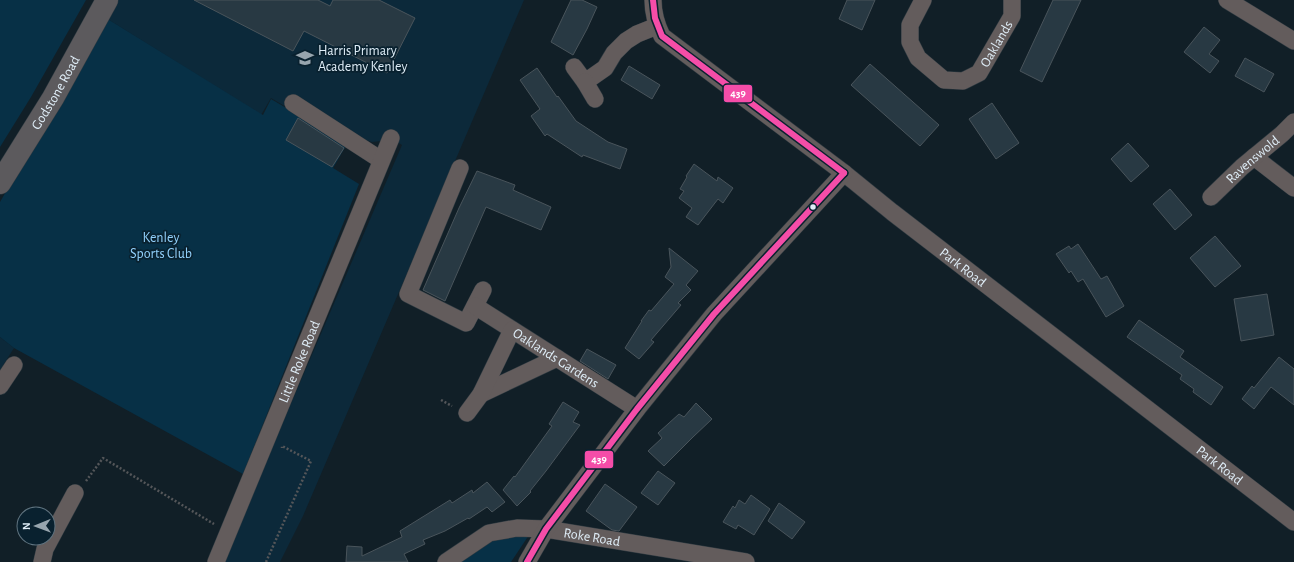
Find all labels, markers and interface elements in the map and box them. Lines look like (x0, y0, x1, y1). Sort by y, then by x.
street label: Oaklands (978, 18, 1016, 70)
place label: Harris Primary Academy Kenley (318, 44, 407, 74)
school or university icon: Harris Primary Academy Kenley (295, 48, 315, 68)
street label: Godstone Road (29, 54, 83, 132)
line badge: 439 (723, 84, 753, 103)
text: 439 (730, 88, 746, 99)
street label: Ravenswold (1224, 133, 1282, 187)
unlabelled marker (808, 202, 818, 212)
park label: Kenley Sports Club (130, 231, 192, 261)
street label: Park Road (937, 246, 988, 290)
street label: Little Roke Road (277, 319, 323, 405)
street label: Oaklands Gardens (510, 326, 601, 391)
street label: Park Road (1193, 443, 1245, 488)
line badge: 439 (584, 450, 614, 469)
text: 439 (591, 454, 607, 465)
north arrow (16, 506, 56, 546)
text: N (21, 522, 32, 530)
street label: Roke Road (563, 526, 621, 549)

